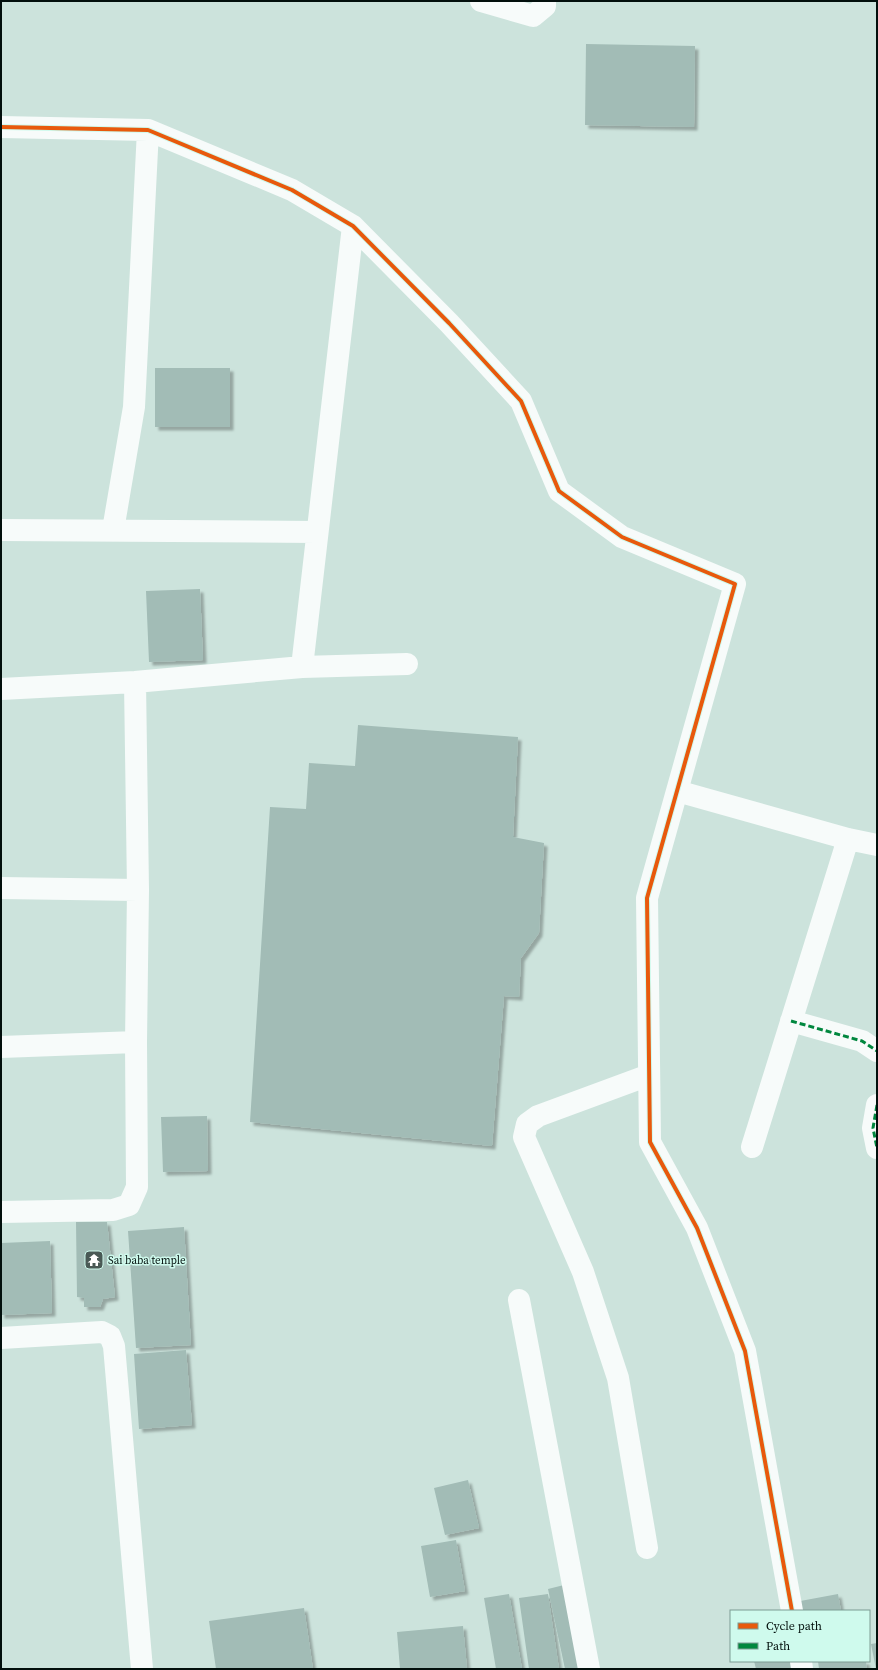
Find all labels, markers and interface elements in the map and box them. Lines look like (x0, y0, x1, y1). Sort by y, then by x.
temple icon: Sai baba temple (83, 1249, 105, 1271)
place label: Sai baba temple (108, 1253, 186, 1268)
legend (730, 1610, 870, 1662)
text: Cycle path (766, 1618, 822, 1634)
text: Path (766, 1638, 790, 1654)

